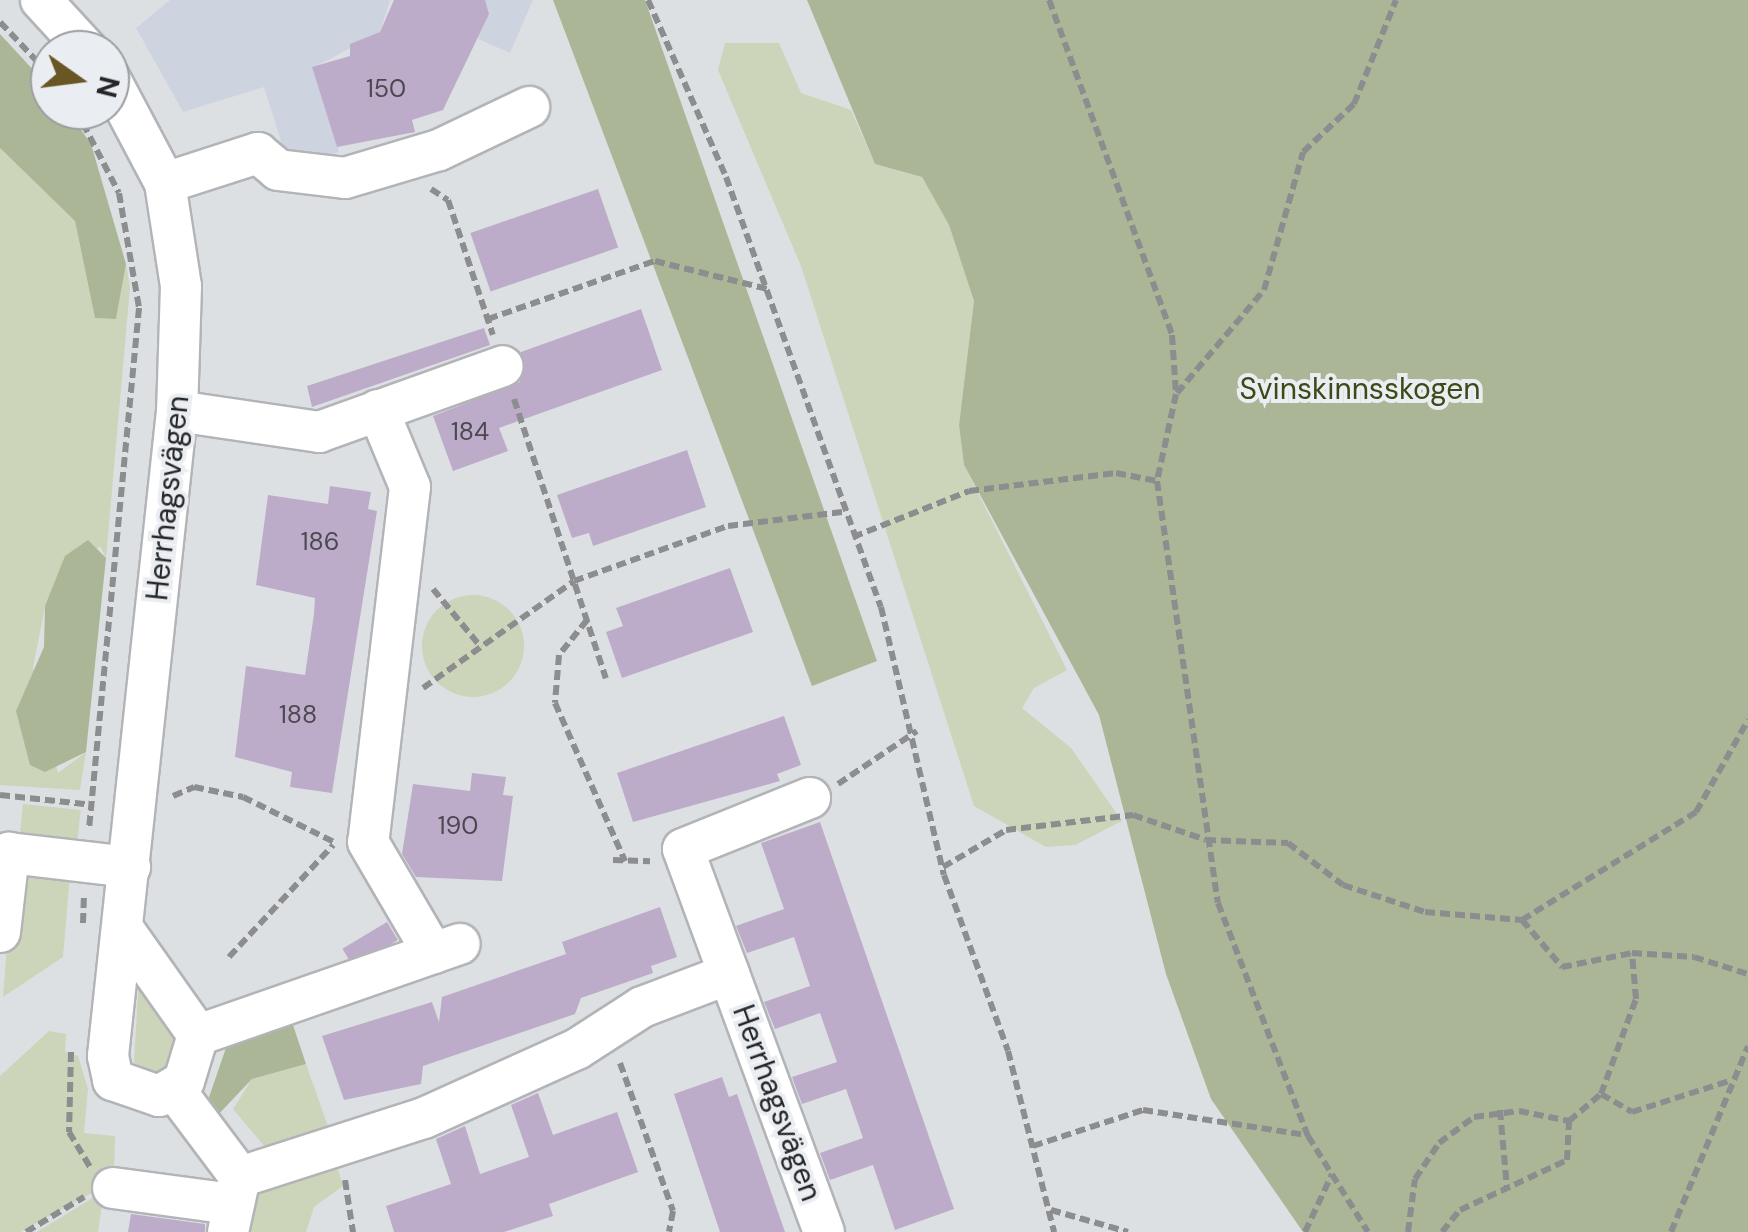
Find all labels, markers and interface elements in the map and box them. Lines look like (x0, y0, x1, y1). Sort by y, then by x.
north arrow (30, 30, 130, 130)
text: N (87, 73, 128, 101)
house number: 150 (366, 74, 406, 104)
park label: Svinskinnsskogen (1239, 371, 1481, 407)
street label: Herrhagsvägen (139, 394, 197, 602)
house number: 184 (451, 417, 489, 447)
house number: 186 (301, 527, 339, 557)
house number: 188 (279, 700, 317, 730)
house number: 190 (438, 811, 478, 841)
street label: Herrhagsvägen (725, 1000, 829, 1206)

